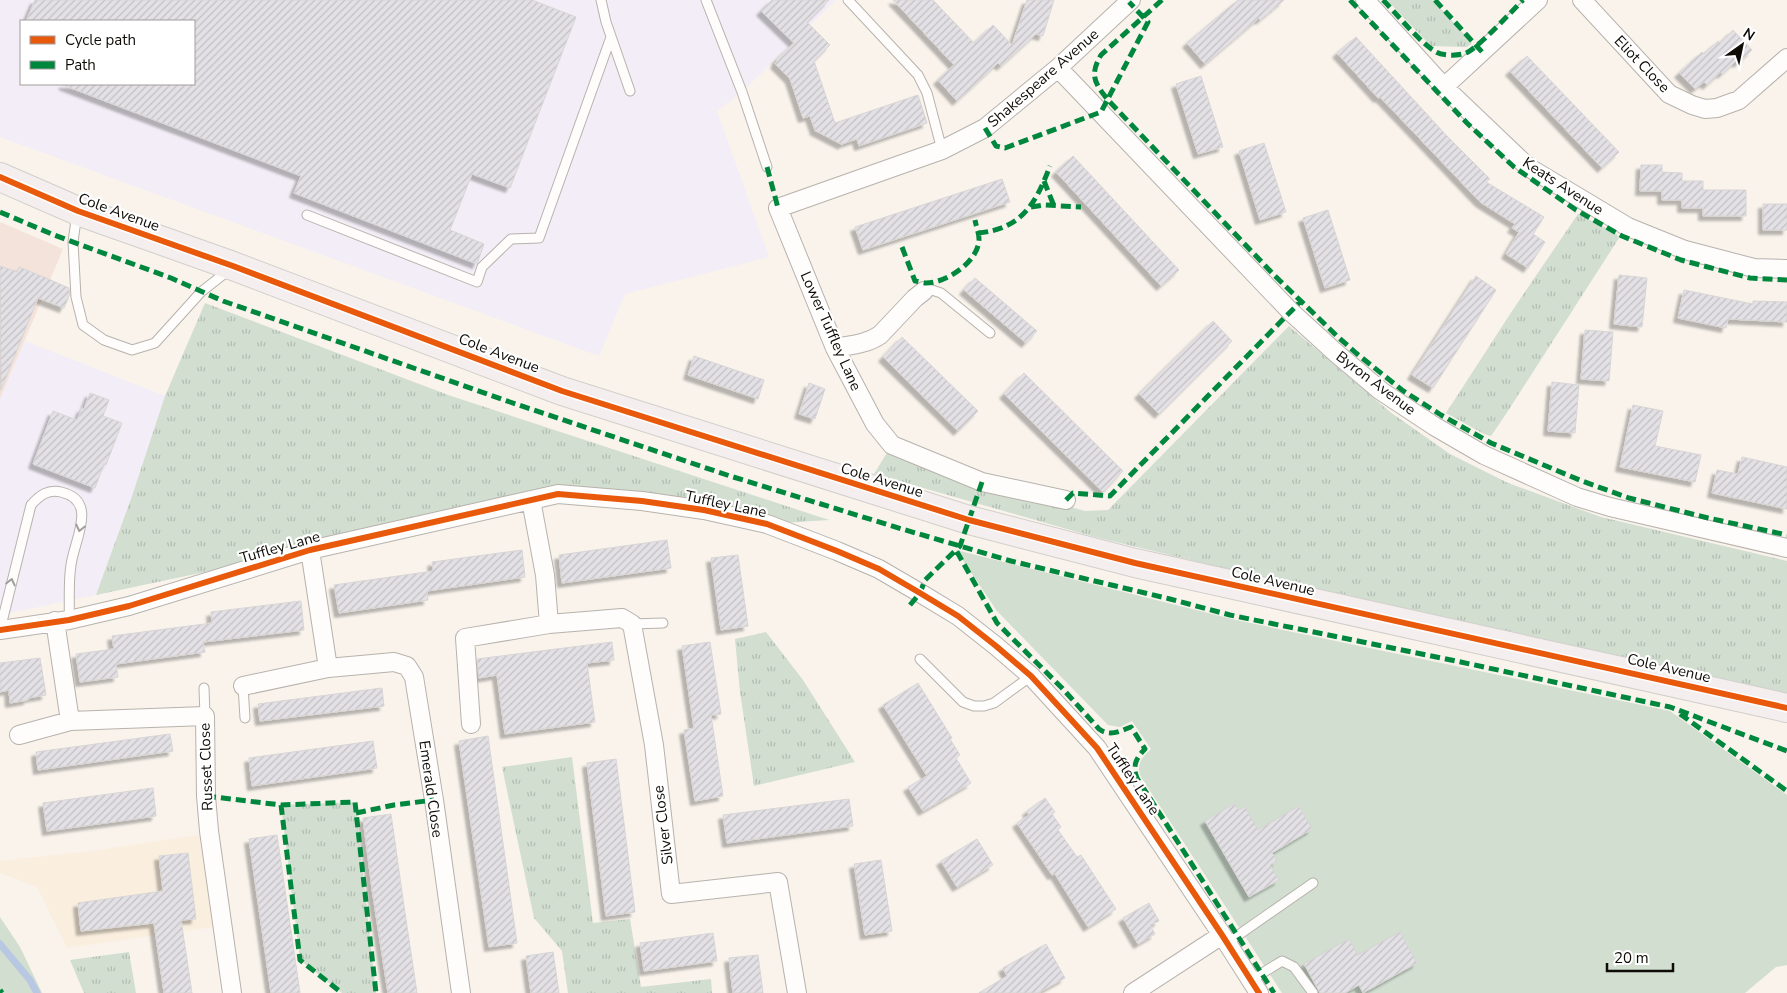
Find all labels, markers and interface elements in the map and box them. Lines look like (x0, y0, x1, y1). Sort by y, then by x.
legend (20, 20, 195, 85)
north arrow (1717, 20, 1767, 70)
street label: Shakespeare Avenue (983, 24, 1103, 132)
text: N (1739, 24, 1758, 45)
text: Cycle path (65, 30, 136, 50)
street label: Eliot Close (1610, 31, 1674, 97)
text: Path (65, 55, 96, 75)
street label: Keats Avenue (1519, 152, 1607, 220)
street label: Cole Avenue (76, 188, 162, 236)
street label: Lower Tuffley Lane (796, 268, 866, 394)
street label: Cole Avenue (456, 328, 542, 378)
street label: Byron Avenue (1332, 346, 1420, 420)
street label: Cole Avenue (838, 458, 926, 502)
street label: Tuffley Lane (684, 486, 768, 522)
one-way arrow (75, 523, 86, 532)
street label: Tuffley Lane (238, 526, 322, 568)
street label: Cole Avenue (1229, 562, 1317, 600)
one-way arrow (5, 578, 16, 587)
street label: Cole Avenue (1625, 649, 1713, 687)
street label: Russet Close (194, 723, 218, 811)
street label: Emerald Close (414, 739, 448, 839)
street label: Tuffley Lane (1102, 739, 1164, 819)
street label: Silver Close (648, 784, 678, 866)
scale bar (1607, 940, 1673, 972)
text: 20 m (1614, 948, 1649, 968)

